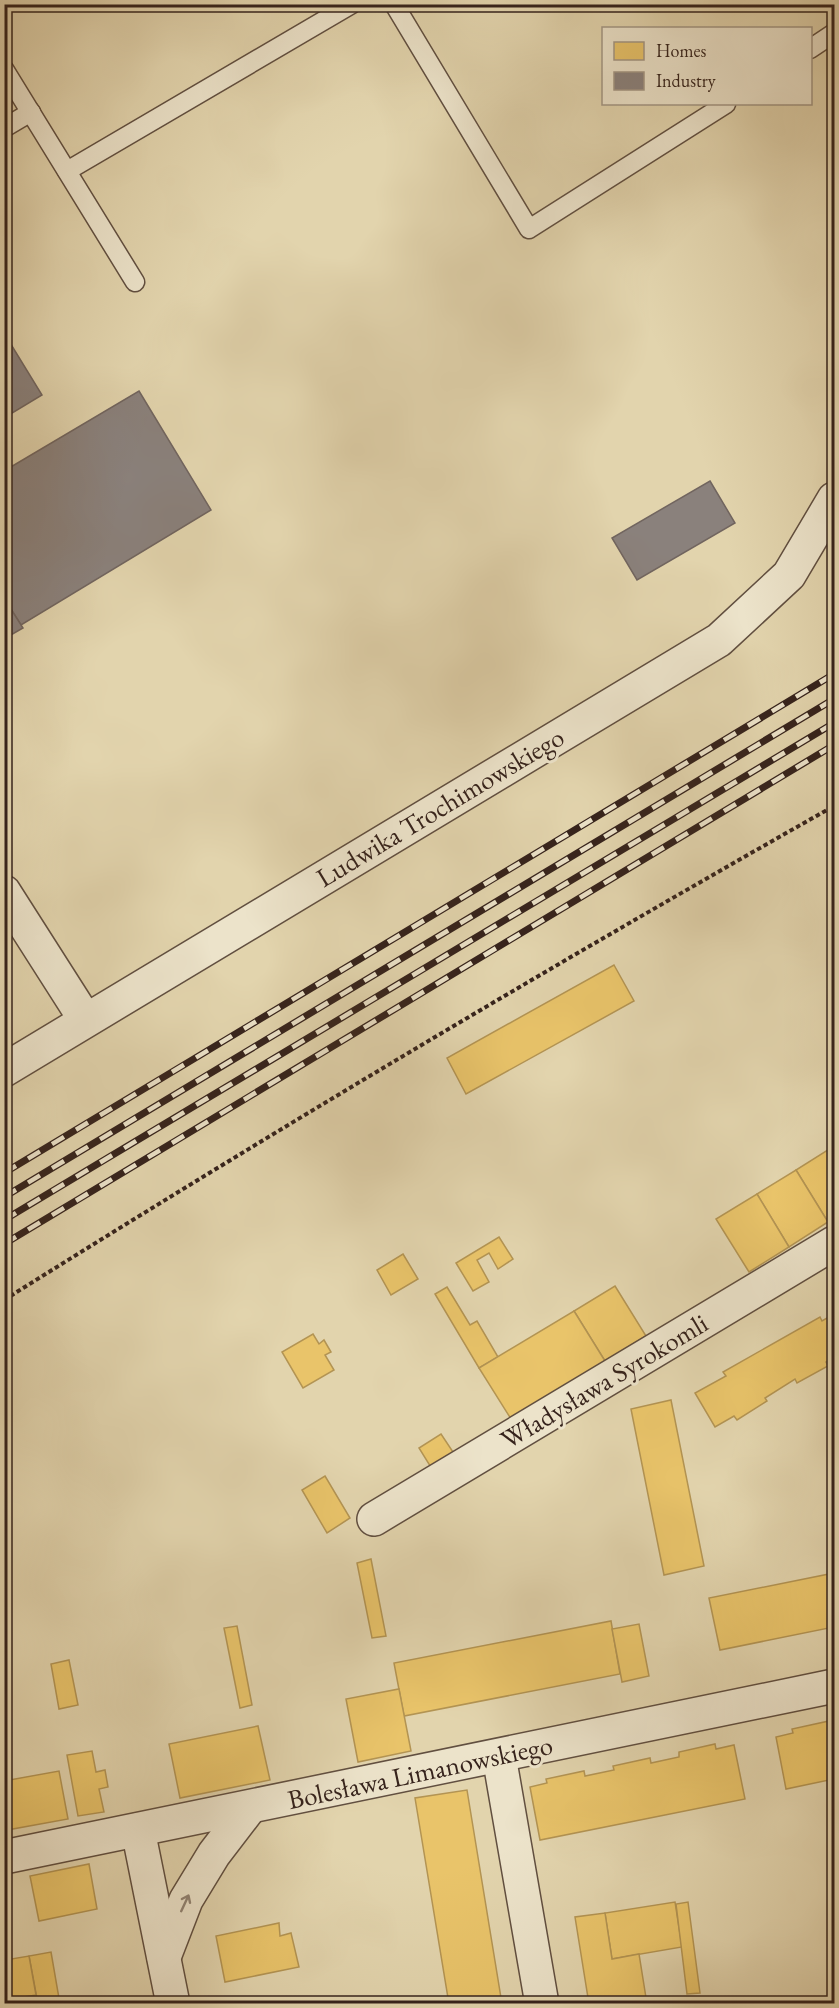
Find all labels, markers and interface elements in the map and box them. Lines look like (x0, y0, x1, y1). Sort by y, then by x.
legend (602, 27, 812, 105)
text: Homes (656, 39, 707, 62)
text: Industry (656, 69, 716, 92)
street label: Ludwika Trochimowskiego (310, 719, 570, 895)
street label: Władysława Syrokomli (494, 1305, 714, 1457)
street label: Bolesława Limanowskiego (284, 1727, 556, 1817)
one-way arrow (180, 1895, 192, 1913)

